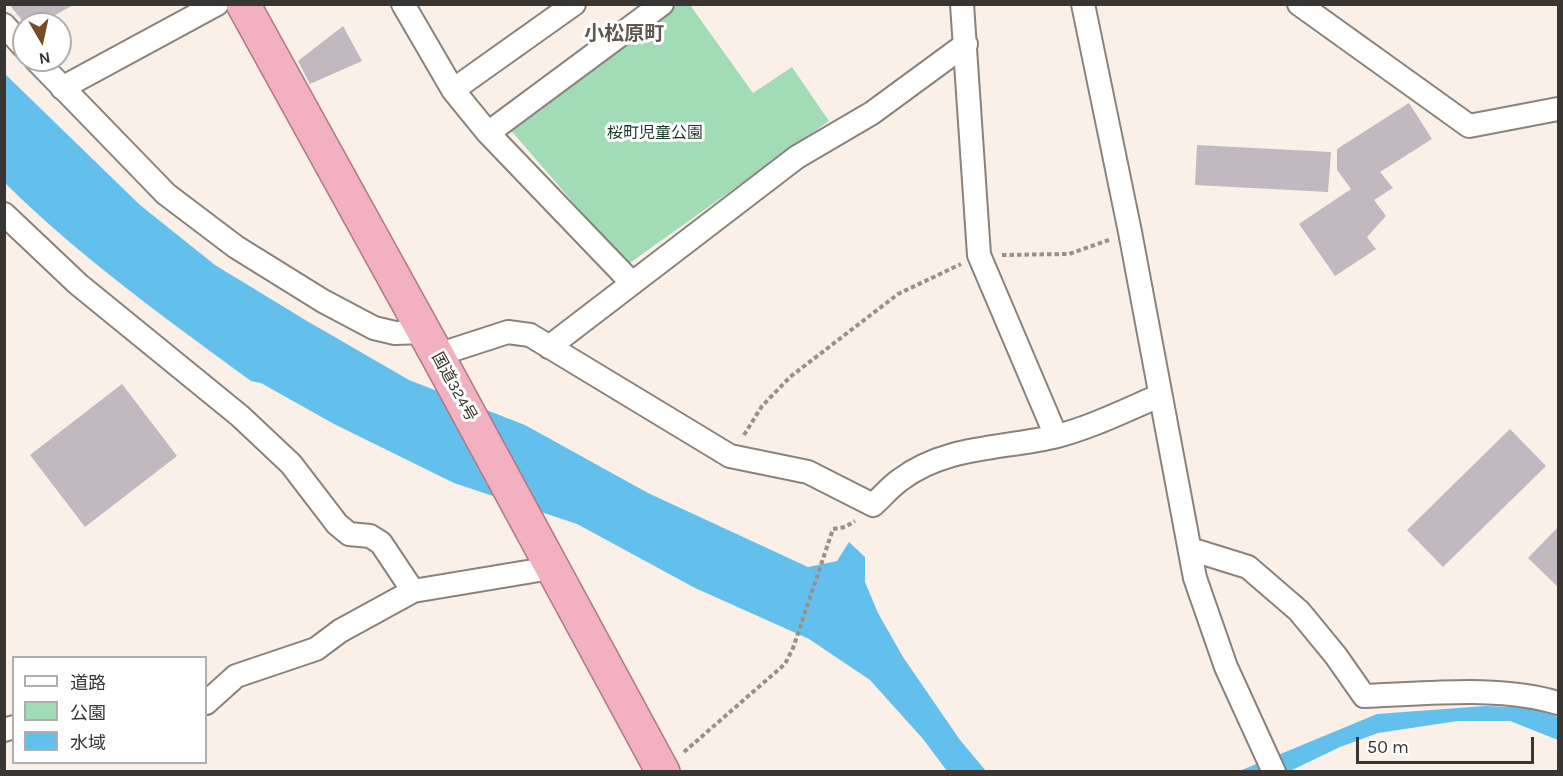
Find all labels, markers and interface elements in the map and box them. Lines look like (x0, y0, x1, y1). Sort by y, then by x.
north arrow (12, 12, 72, 72)
district label: 小松原町 (584, 22, 664, 46)
text: N (37, 48, 52, 69)
park label: 桜町児童公園 (607, 123, 703, 143)
street label: 国道324号 (427, 349, 481, 425)
legend (12, 656, 207, 764)
text: 道路 (70, 672, 106, 694)
text: 公園 (70, 702, 106, 724)
scale bar (1359, 725, 1538, 763)
text: 水域 (70, 732, 106, 754)
text: 50 m (1367, 736, 1409, 758)

